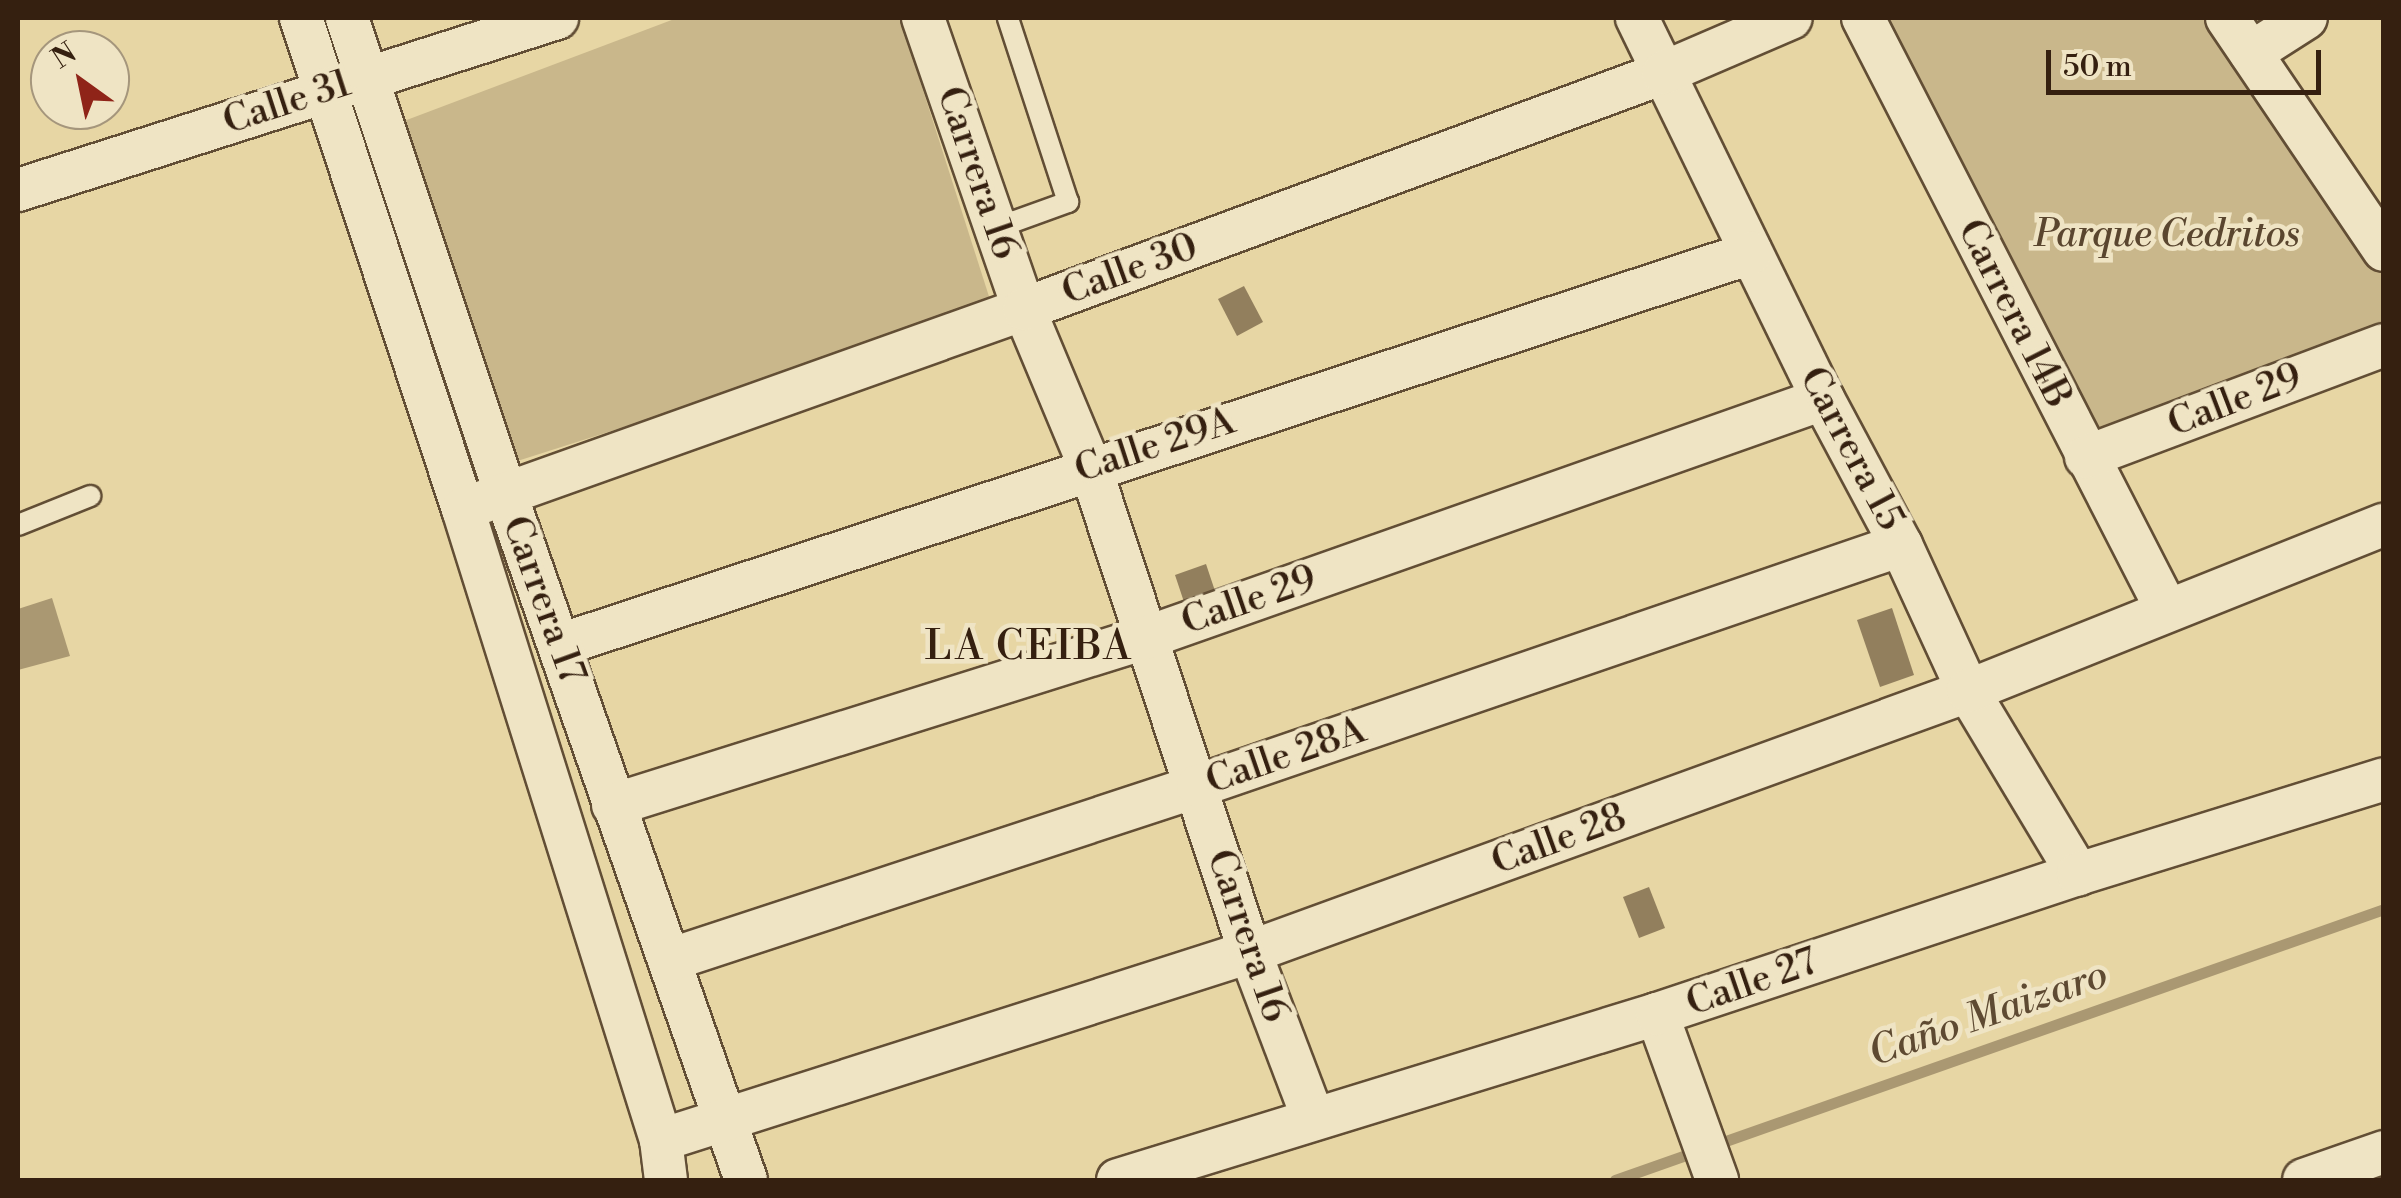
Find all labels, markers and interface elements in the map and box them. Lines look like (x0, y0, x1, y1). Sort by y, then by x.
north arrow (30, 30, 130, 130)
scale bar (2051, 30, 2326, 92)
text: N (46, 35, 83, 77)
text: 50 m (2063, 48, 2132, 86)
street label: Calle 31 (218, 61, 356, 145)
street label: Carrera 16 (926, 81, 1028, 265)
street label: Carrera 14B (1947, 212, 2081, 416)
park label: Parque Cedritos (2034, 212, 2300, 258)
street label: Calle 30 (1056, 224, 1204, 316)
street label: Calle 29 (2162, 355, 2308, 447)
street label: Carrera 15 (1789, 360, 1913, 538)
street label: Calle 29A (1069, 399, 1241, 493)
street label: Carrera 17 (492, 510, 594, 690)
street label: Calle 29 (1176, 557, 1322, 645)
district label: LA CEIBA (925, 623, 1133, 671)
street label: Calle 28A (1200, 707, 1372, 805)
street label: Calle 28 (1486, 795, 1632, 885)
street label: Carrera 16 (1196, 844, 1298, 1028)
street label: Calle 27 (1681, 939, 1823, 1027)
water label: Caño Maizaro (1862, 951, 2114, 1077)

